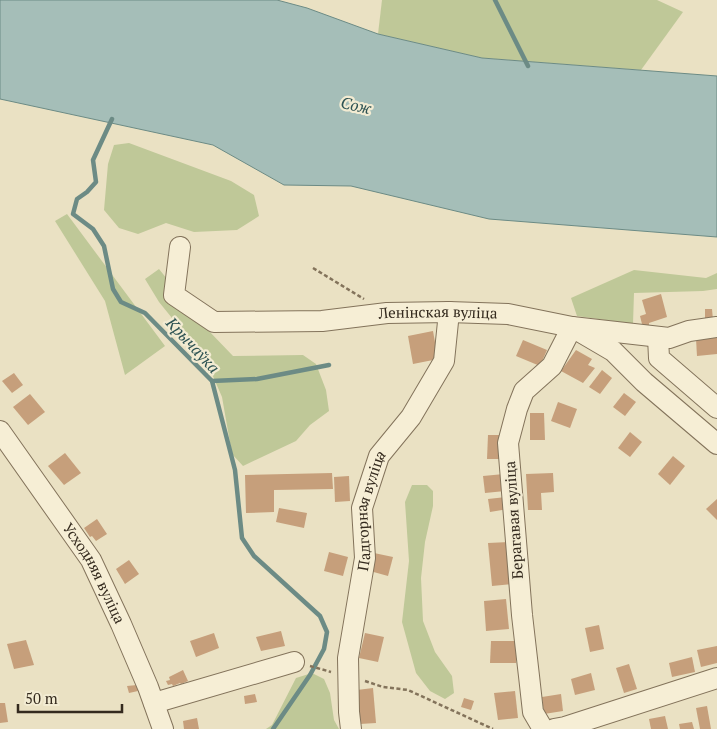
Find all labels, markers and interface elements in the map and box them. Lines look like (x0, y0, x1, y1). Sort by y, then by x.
water label: Сож (339, 91, 374, 119)
street label: Ленінская вуліца (376, 301, 498, 323)
water label: Крычаўка (161, 311, 225, 378)
street label: Падгорная вуліца (351, 445, 390, 572)
street label: Берагавая вуліца (499, 460, 527, 580)
street label: Усходняя вуліца (59, 518, 131, 627)
scale bar (18, 682, 121, 714)
text: 50 m (25, 688, 58, 708)

